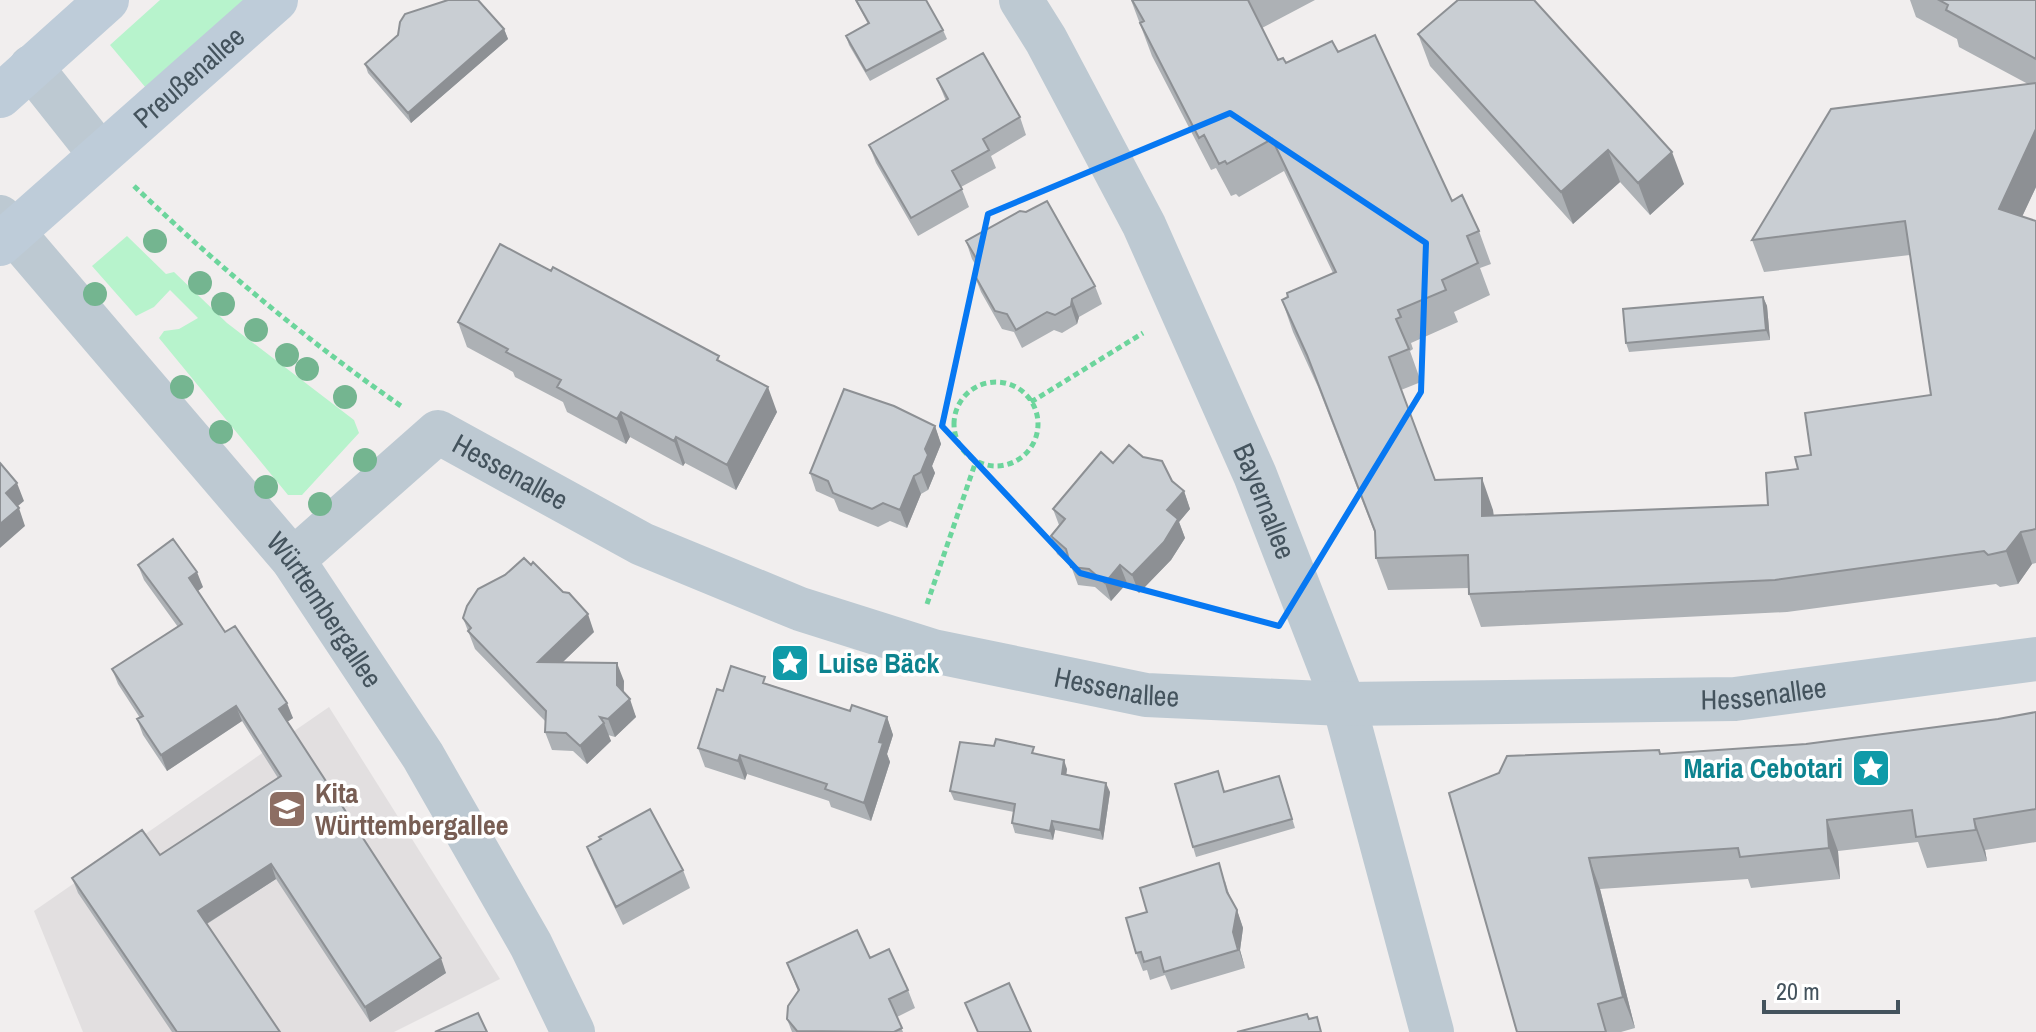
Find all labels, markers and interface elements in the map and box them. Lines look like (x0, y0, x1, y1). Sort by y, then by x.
street label: Preußenallee (125, 18, 253, 137)
street label: Hessenallee (446, 425, 575, 519)
street label: Bayernallee (1224, 437, 1305, 564)
street label: Württembergallee (258, 524, 391, 695)
place icon: Luise Bäck (769, 642, 811, 684)
place label: Luise Bäck (818, 644, 939, 682)
street label: Hessenallee (1051, 658, 1180, 715)
street label: Hessenallee (1700, 668, 1829, 719)
place icon: Maria Cebotari (1850, 747, 1892, 789)
place label: Maria Cebotari (1684, 749, 1843, 787)
place label: Kita Württembergallee (315, 774, 509, 844)
school or university icon: Kita Württembergallee (266, 788, 308, 830)
scale bar (1764, 964, 1898, 1014)
text: 20 m (1776, 975, 1820, 1007)

